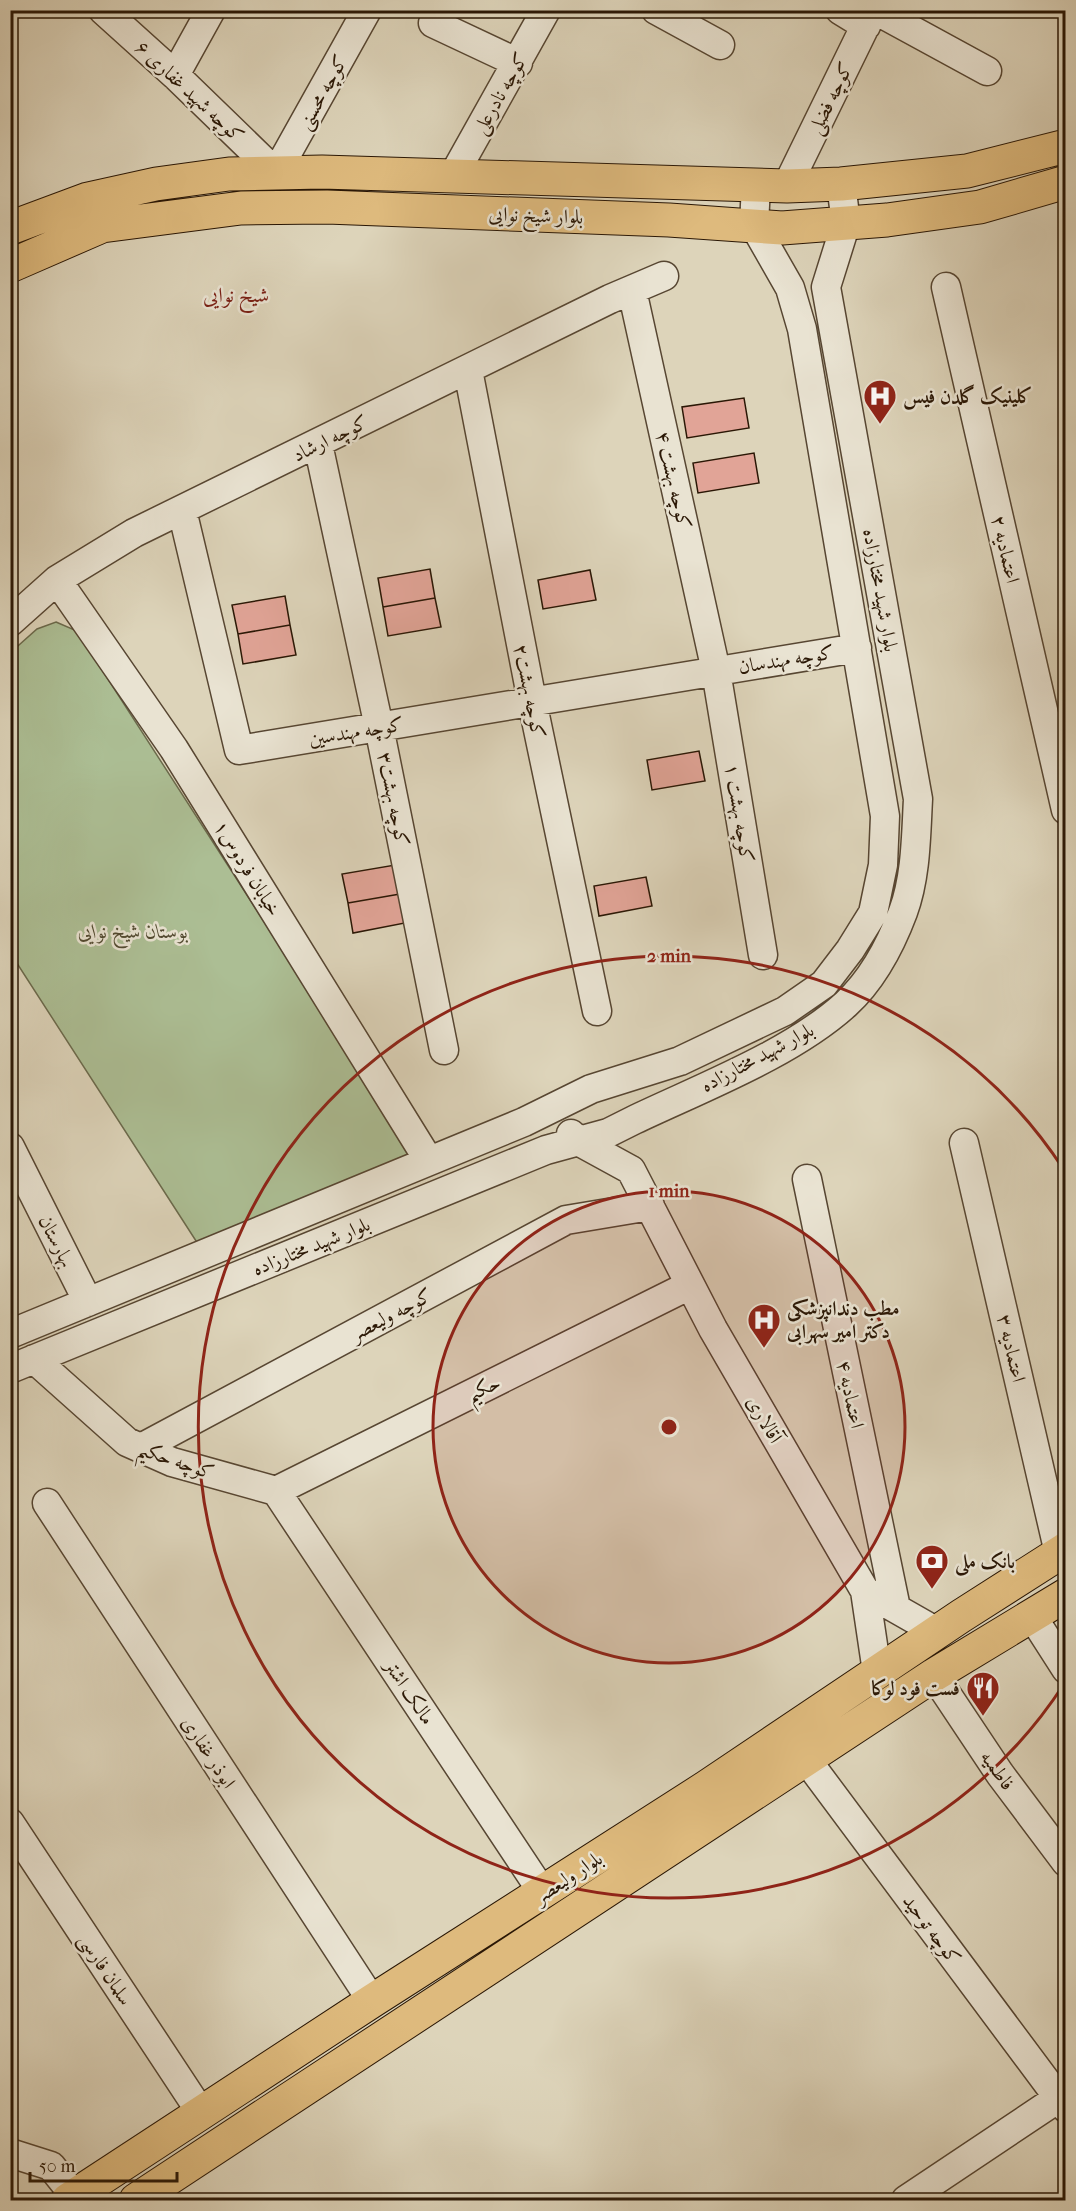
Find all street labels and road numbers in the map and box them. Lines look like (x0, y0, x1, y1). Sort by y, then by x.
street label: کوچه شهید غفاری ۶ (129, 35, 249, 149)
street label: کوچه نادرعلی (468, 48, 536, 140)
street label: کوچه محسنی (292, 51, 355, 135)
street label: کوچه فضلی (803, 58, 861, 139)
street label: بلوار شیخ نوایی (488, 202, 584, 235)
street label: کوچه ارشاد (289, 410, 373, 468)
street label: کوچه بهشت ۴ (649, 429, 696, 532)
street label: اعتمادیه ۲ (986, 513, 1024, 586)
street label: بلوار شهید مختارزاده (857, 527, 903, 654)
street label: کوچه مهندسان (737, 641, 836, 680)
street label: کوچه بهشت۲ (507, 642, 550, 741)
street label: کوچه مهندسین (307, 713, 405, 752)
street label: کوچه بهشت۳ (371, 750, 414, 849)
street label: کوچه بهشت ۱ (718, 762, 759, 864)
street label: خیابان فردوس۱ (208, 816, 286, 921)
street label: بلوار شهید مختارزاده (697, 1018, 818, 1098)
street label: بهارستان (33, 1211, 79, 1272)
street label: بلوار شهید مختارزاده (249, 1212, 374, 1281)
street label: کوچه ولیعصر (345, 1283, 437, 1348)
street label: اعتمادیه ۳ (992, 1312, 1030, 1385)
street label: اعتمادیه ۴ (831, 1358, 869, 1430)
street label: حکیم (462, 1370, 508, 1414)
street label: آقالاری (742, 1391, 789, 1449)
street label: کوچه حکیم (132, 1437, 217, 1492)
street label: مالک اشتر (378, 1654, 440, 1729)
street label: ابوذر غفاری (176, 1712, 240, 1793)
street label: فاطمیه (976, 1746, 1019, 1795)
street label: بلوار ولیعصر (528, 1847, 608, 1911)
street label: کوچه توحید (896, 1890, 966, 1970)
street label: سلمان فارسی (71, 1929, 137, 2011)

